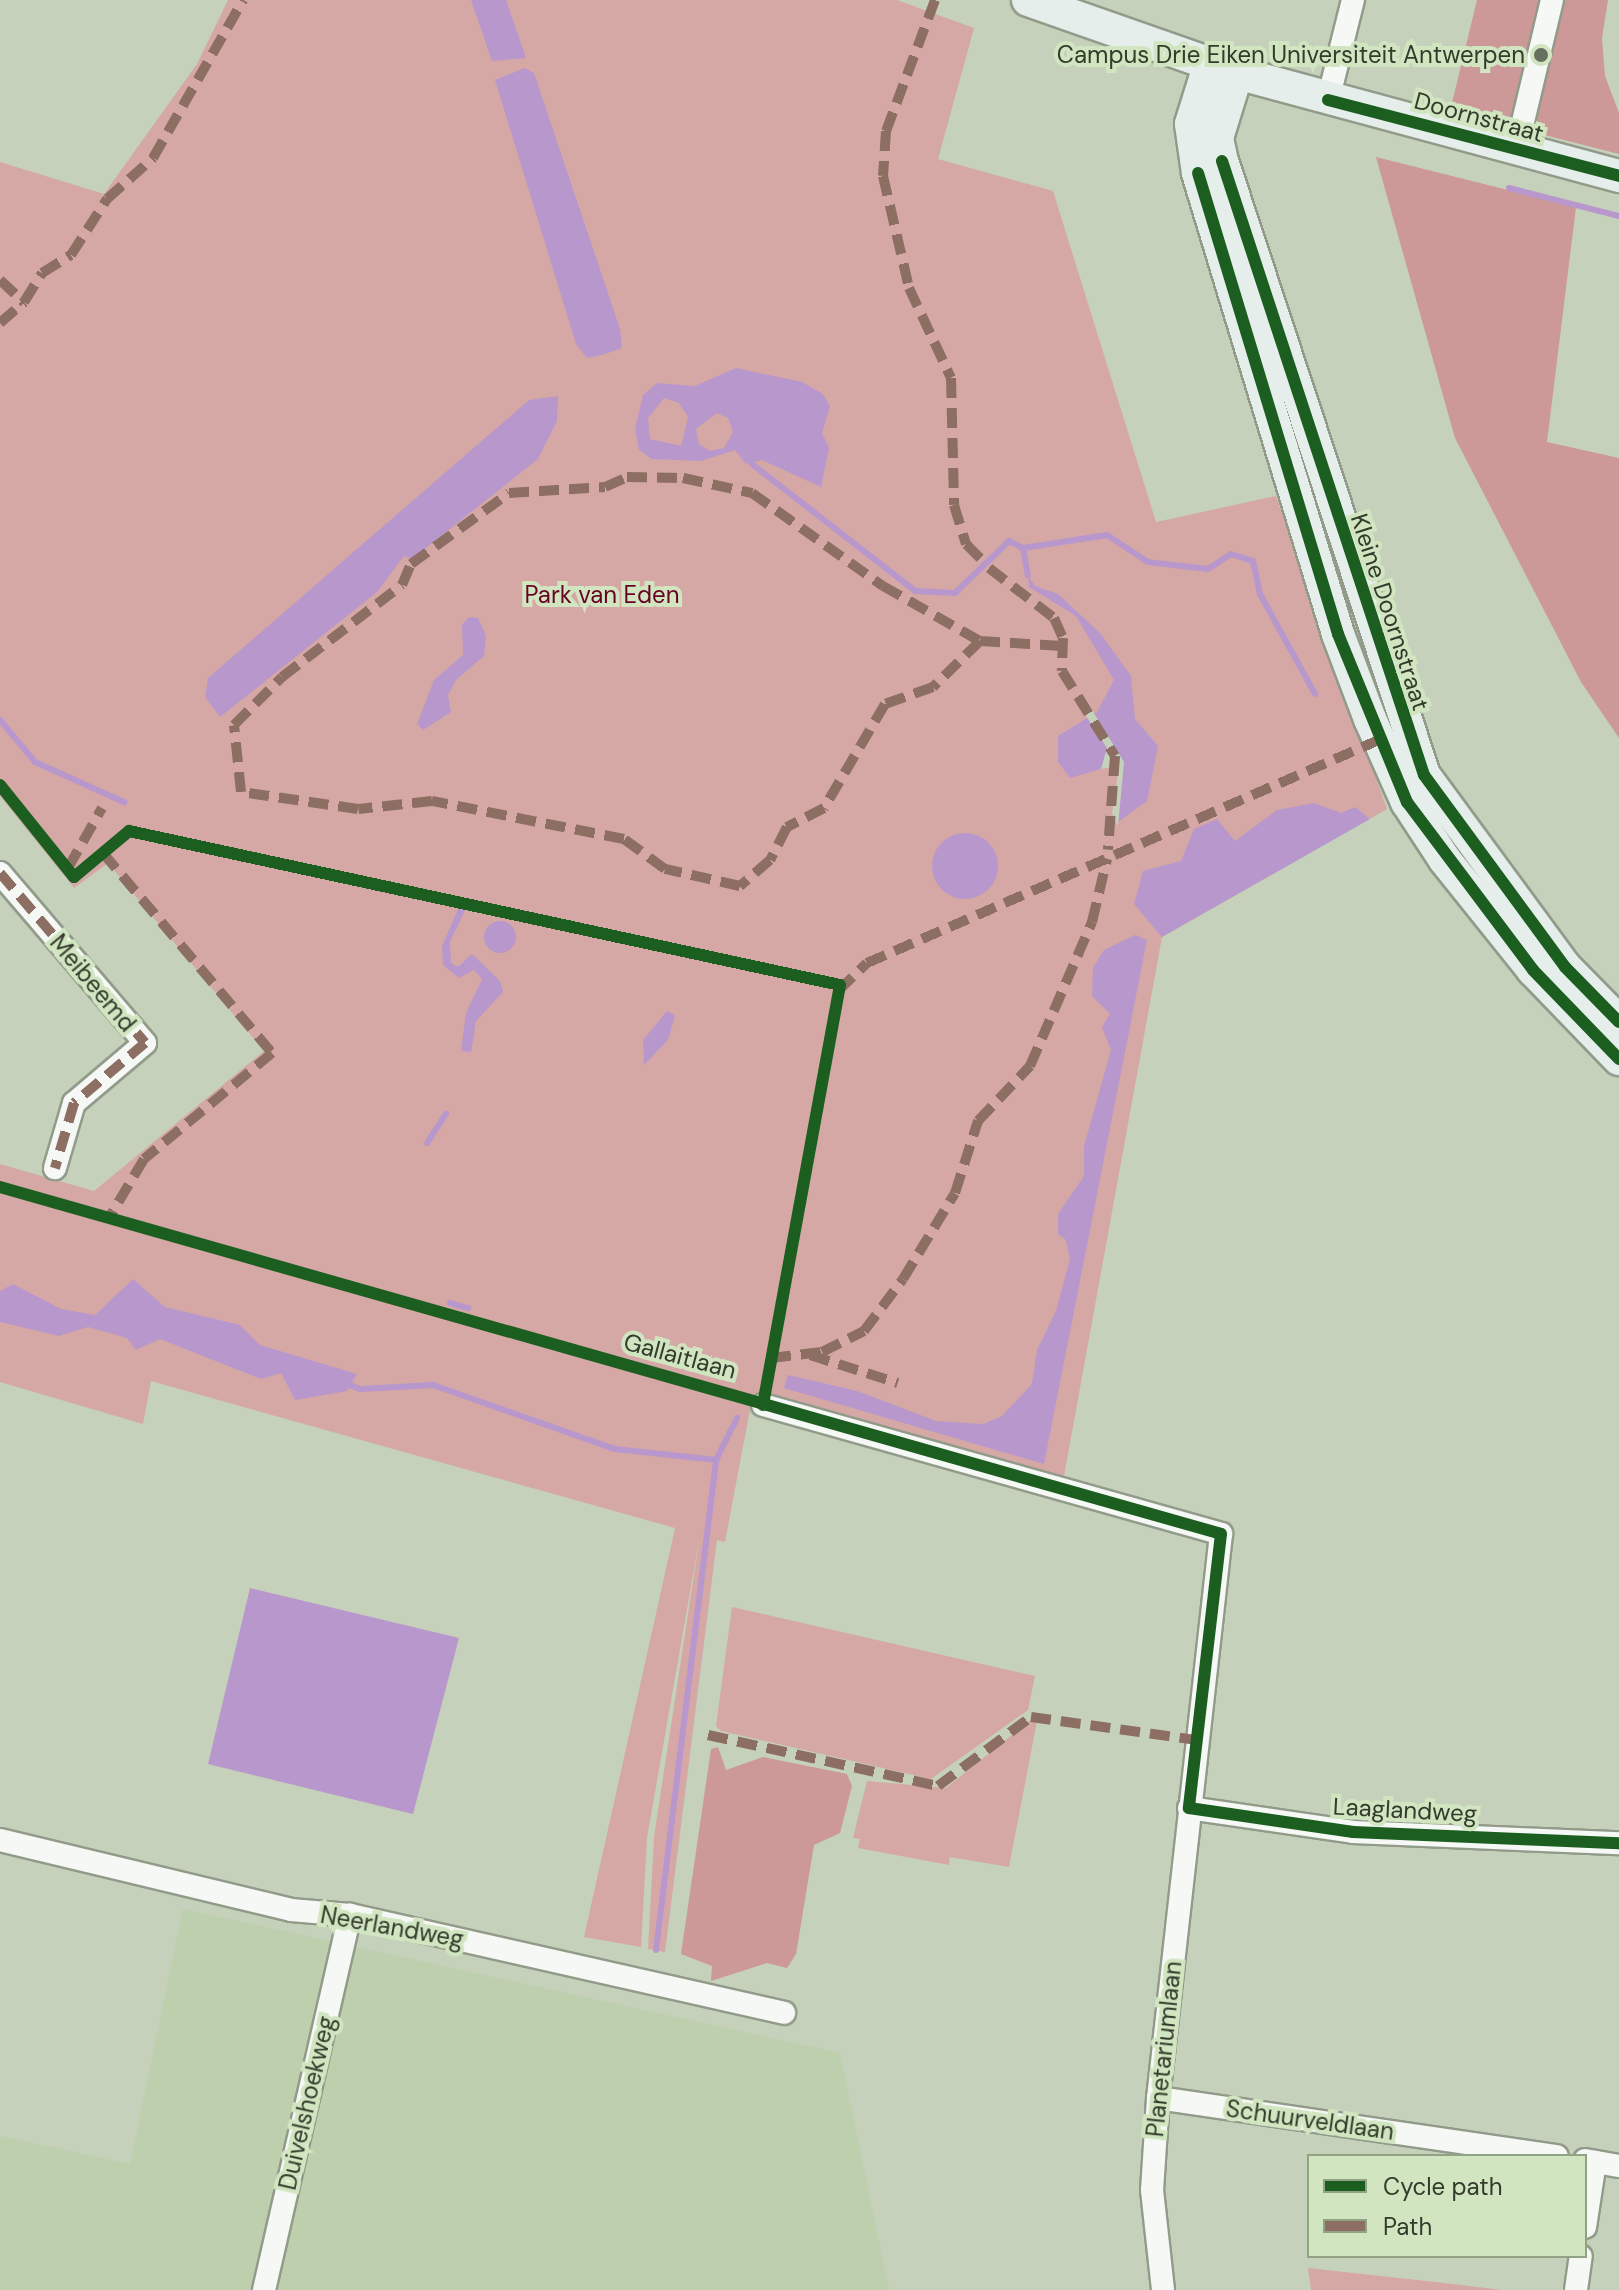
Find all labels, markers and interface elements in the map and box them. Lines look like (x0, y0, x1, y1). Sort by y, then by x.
place label: Campus Drie Eiken Universiteit Antwerpen (1057, 41, 1525, 69)
marker: Campus Drie Eiken Universiteit Antwerpen (1532, 46, 1550, 64)
street label: Doornstraat (1411, 86, 1547, 148)
street label: Kleine Doornstraat (1345, 510, 1435, 714)
park label: Park van Eden (524, 581, 680, 609)
street label: Meibeemd (44, 928, 142, 1038)
street label: Gallaitlaan (621, 1327, 739, 1385)
street label: Laaglandweg (1332, 1792, 1478, 1828)
street label: Neerlandweg (318, 1900, 466, 1954)
street label: Planetariumlaan (1140, 1960, 1188, 2138)
street label: Duivelshoekweg (273, 2013, 341, 2193)
street label: Schuurveldlaan (1224, 2094, 1396, 2146)
legend (1307, 2154, 1587, 2258)
text: Cycle path (1383, 2171, 1502, 2202)
text: Path (1383, 2211, 1432, 2242)

